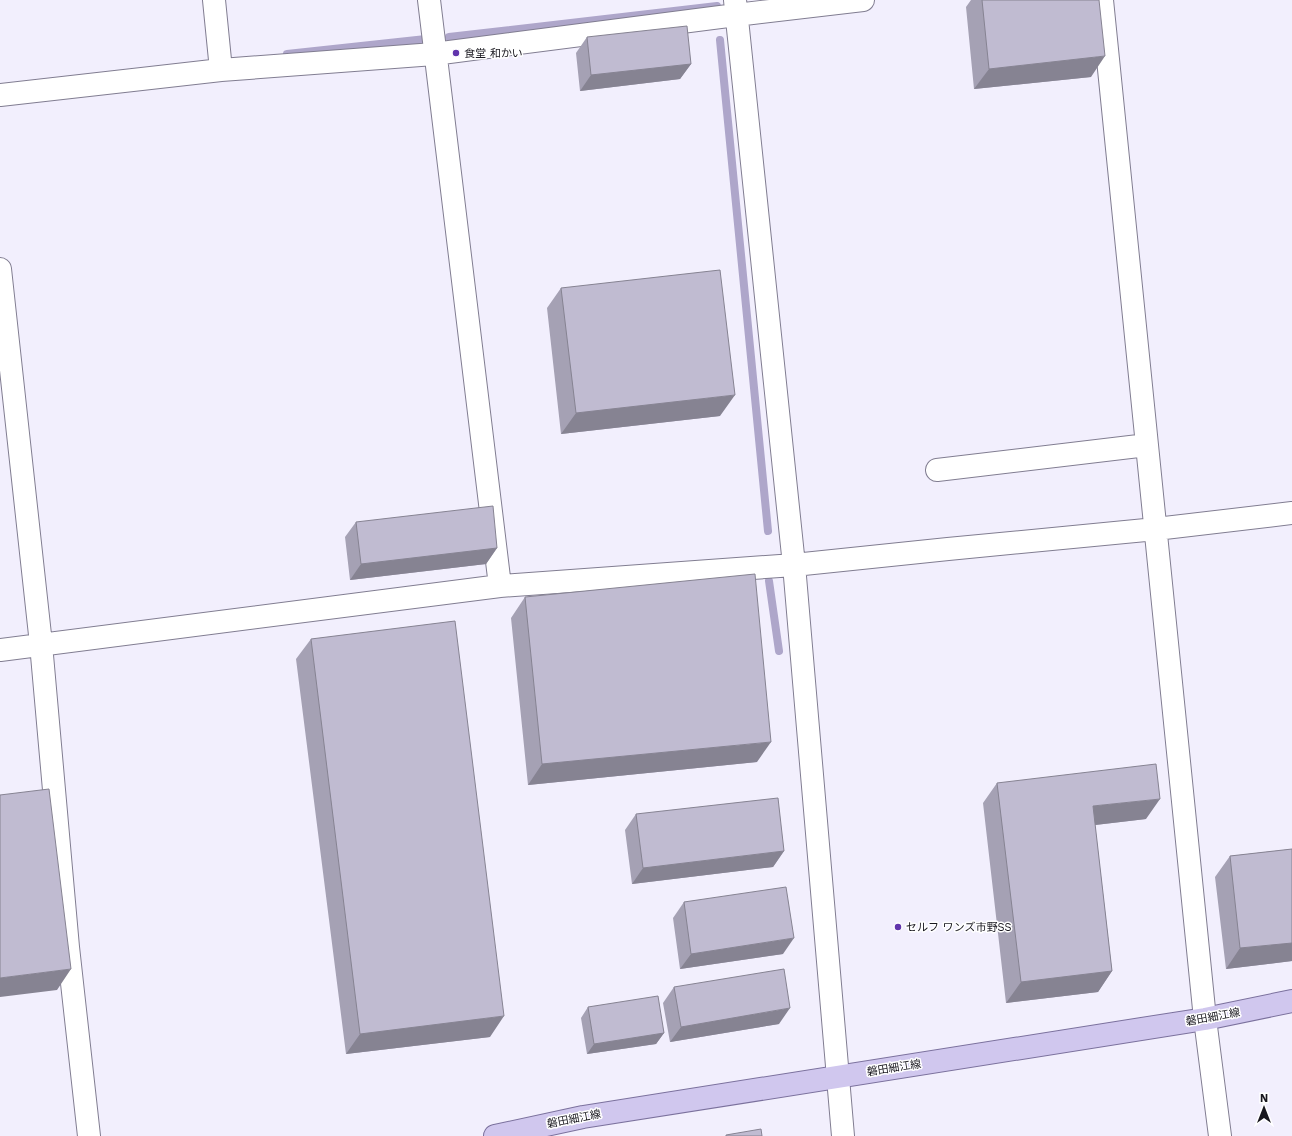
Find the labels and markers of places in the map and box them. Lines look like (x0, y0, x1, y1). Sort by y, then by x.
place label: 食堂 和かい (464, 47, 523, 60)
marker: 食堂 和かい (451, 48, 461, 58)
place label: セルフ ワンズ市野SS (906, 921, 1012, 934)
marker: セルフ ワンズ市野SS (893, 922, 903, 932)

